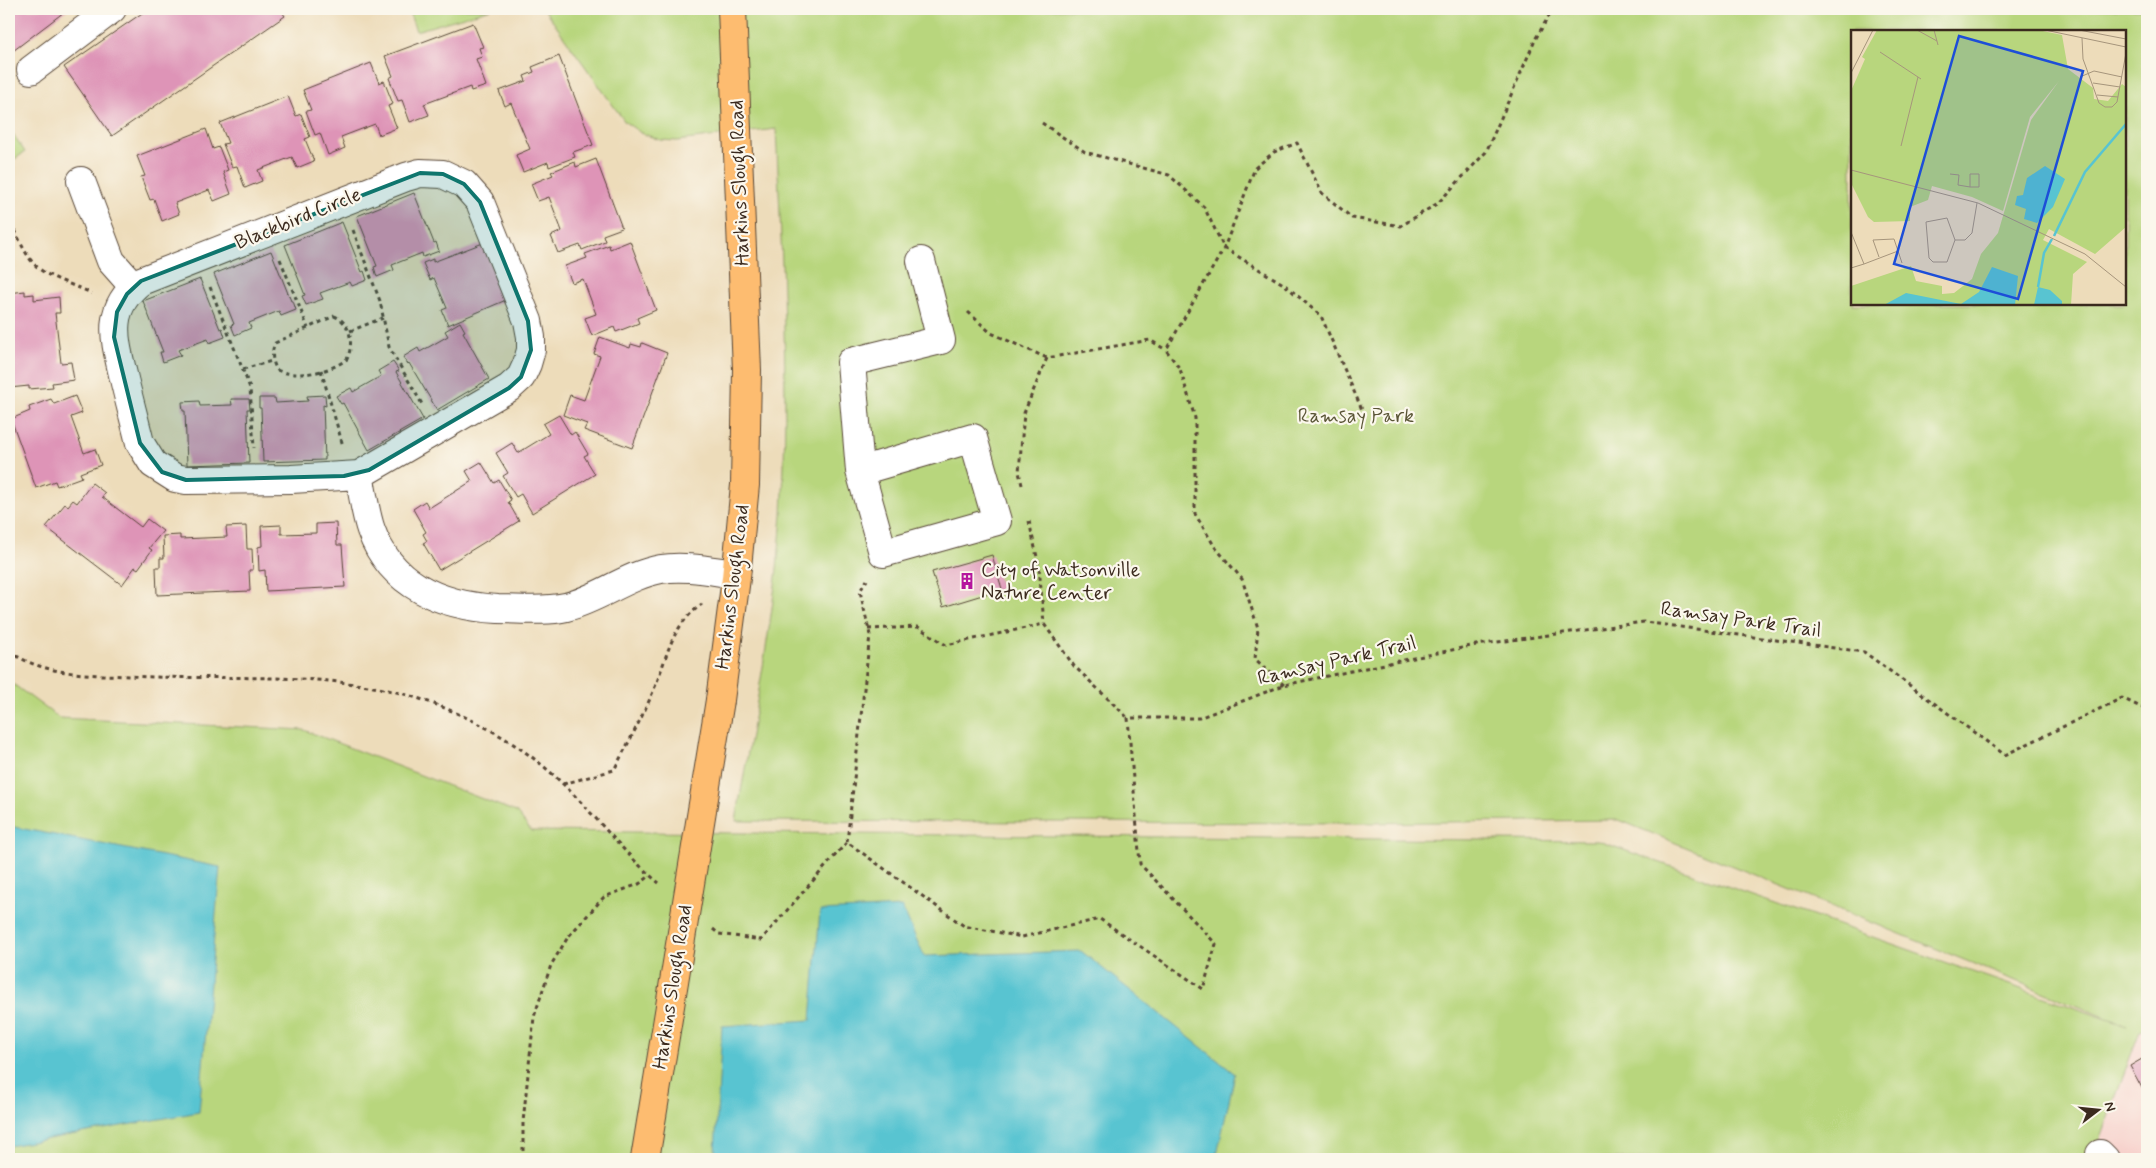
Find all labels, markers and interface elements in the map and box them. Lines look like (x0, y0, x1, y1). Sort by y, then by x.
inset map (1851, 30, 2126, 305)
street label: Harkins Slough Road (724, 99, 758, 266)
street label: Blackbird Circle (231, 181, 365, 257)
park label: Ramsay Park (1298, 403, 1414, 430)
street label: Harkins Slough Road (709, 503, 759, 671)
place label: City of Watsonville Nature Center (981, 557, 1140, 607)
building icon: City of Watsonville Nature Center (957, 571, 977, 591)
street label: Ramsay Park Trail (1659, 595, 1823, 645)
street label: Ramsay Park Trail (1255, 630, 1419, 692)
street label: Harkins Slough Road (647, 903, 701, 1071)
north arrow (2074, 1086, 2124, 1136)
text: N (2100, 1100, 2119, 1114)

